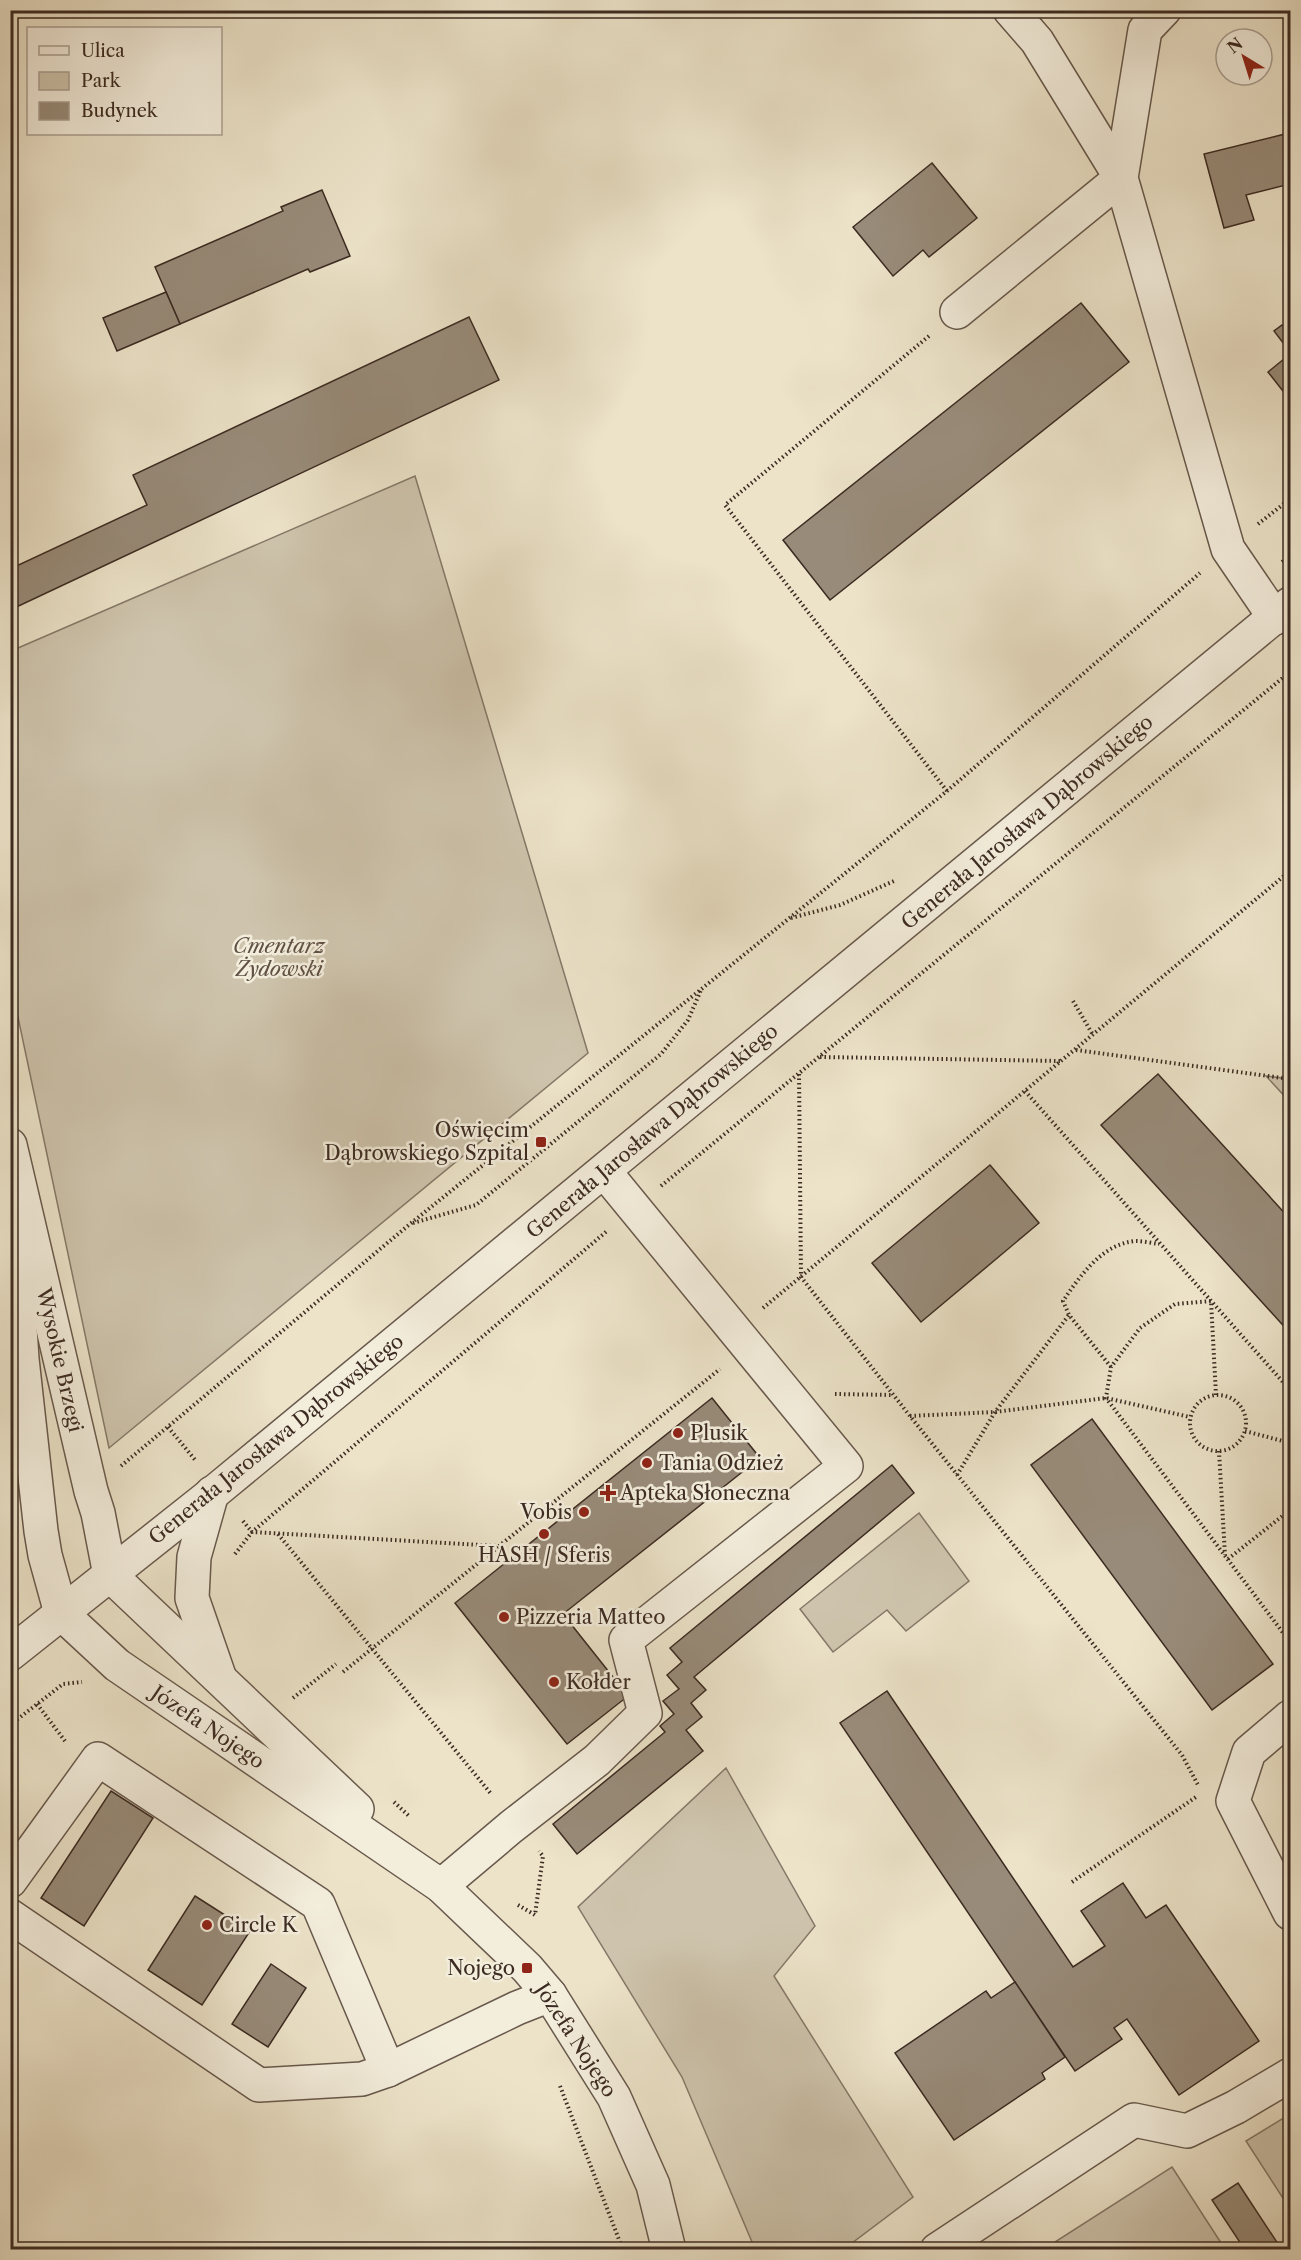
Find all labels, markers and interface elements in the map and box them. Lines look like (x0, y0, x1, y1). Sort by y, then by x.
legend (27, 27, 222, 135)
north arrow (1214, 27, 1274, 87)
text: N (1223, 33, 1246, 57)
text: Ulica (81, 40, 125, 62)
text: Park (81, 70, 122, 92)
text: Budynek (81, 100, 159, 122)
street label: Generała Jarosława Dąbrowskiego (896, 710, 1158, 934)
park label: Cmentarz Żydowski (233, 934, 326, 981)
street label: Generała Jarosława Dąbrowskiego (521, 1019, 783, 1243)
place label: Oświęcim Dąbrowskiego Szpital (324, 1118, 529, 1165)
marker: Oświęcim Dąbrowskiego Szpital (534, 1135, 548, 1149)
street label: Wysokie Brzegi (32, 1285, 88, 1434)
street label: Generała Jarosława Dąbrowskiego (144, 1329, 408, 1549)
place label: Plusik (690, 1421, 749, 1445)
marker: Plusik (671, 1426, 685, 1440)
place label: Tania Odzież (659, 1451, 784, 1475)
marker: Tania Odzież (640, 1456, 654, 1470)
place label: Apteka Słoneczna (619, 1481, 791, 1505)
marker: Apteka Słoneczna (601, 1486, 615, 1500)
place label: Vobis (519, 1500, 572, 1524)
marker: Vobis (577, 1505, 591, 1519)
marker: HASH / Sferis (537, 1527, 551, 1541)
place label: HASH / Sferis (478, 1543, 610, 1567)
place label: Pizzeria Matteo (516, 1605, 665, 1629)
marker: Pizzeria Matteo (497, 1610, 511, 1624)
place label: Kołder (566, 1670, 632, 1694)
marker: Kołder (547, 1675, 561, 1689)
street label: Józefa Nojego (144, 1679, 269, 1774)
place label: Circle K (219, 1913, 299, 1937)
marker: Circle K (200, 1918, 214, 1932)
place label: Nojego (447, 1956, 515, 1980)
marker: Nojego (520, 1961, 534, 1975)
street label: Józefa Nojego (529, 1976, 622, 2102)

